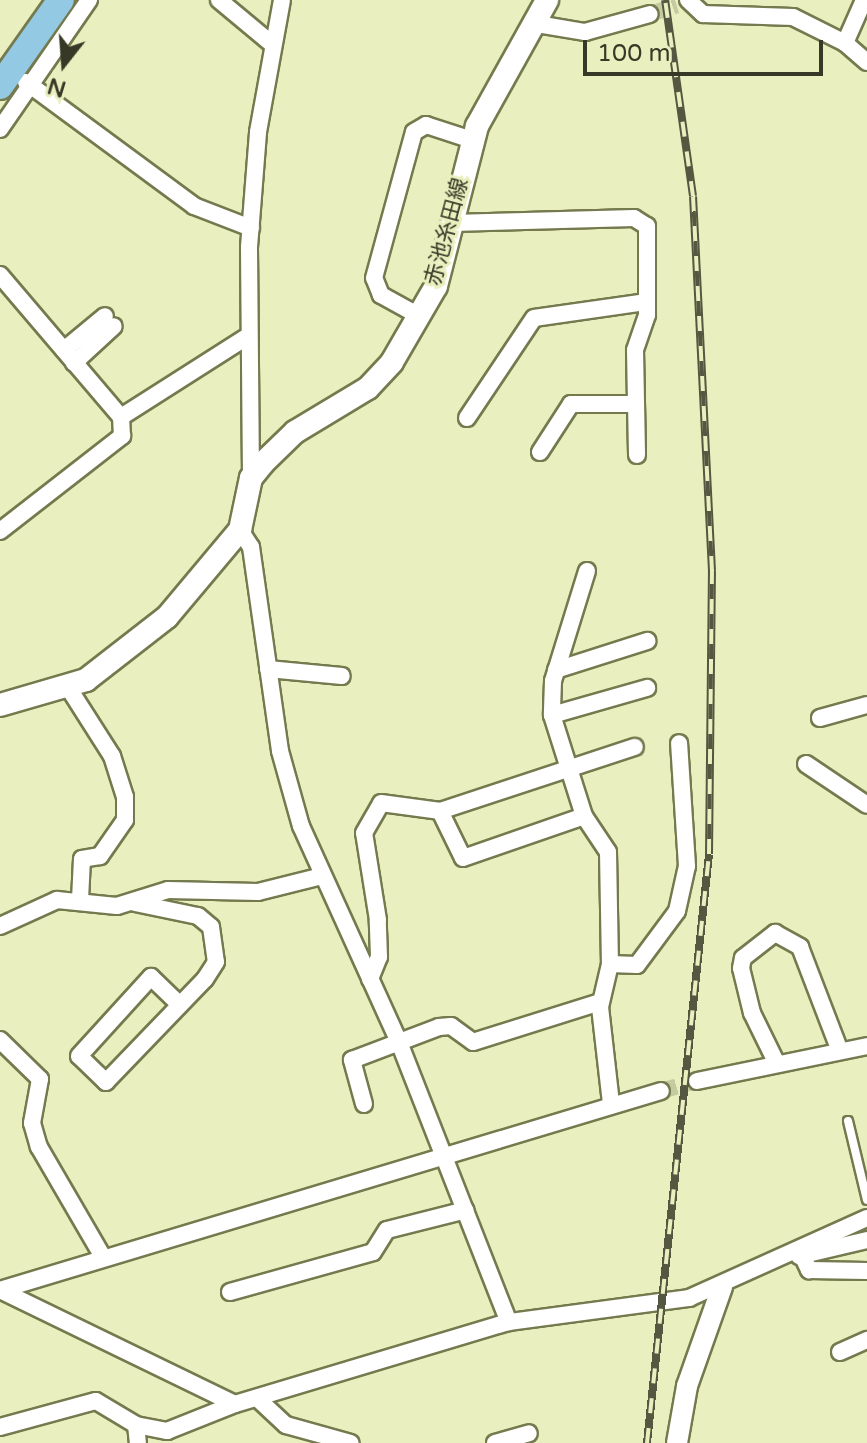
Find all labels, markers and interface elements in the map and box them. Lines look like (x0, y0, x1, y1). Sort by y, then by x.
north arrow (24, 24, 104, 104)
scale bar (587, 24, 827, 74)
text: 100 m (597, 39, 671, 68)
text: N (45, 72, 69, 102)
street label: 赤池糸田線 (420, 175, 474, 289)

